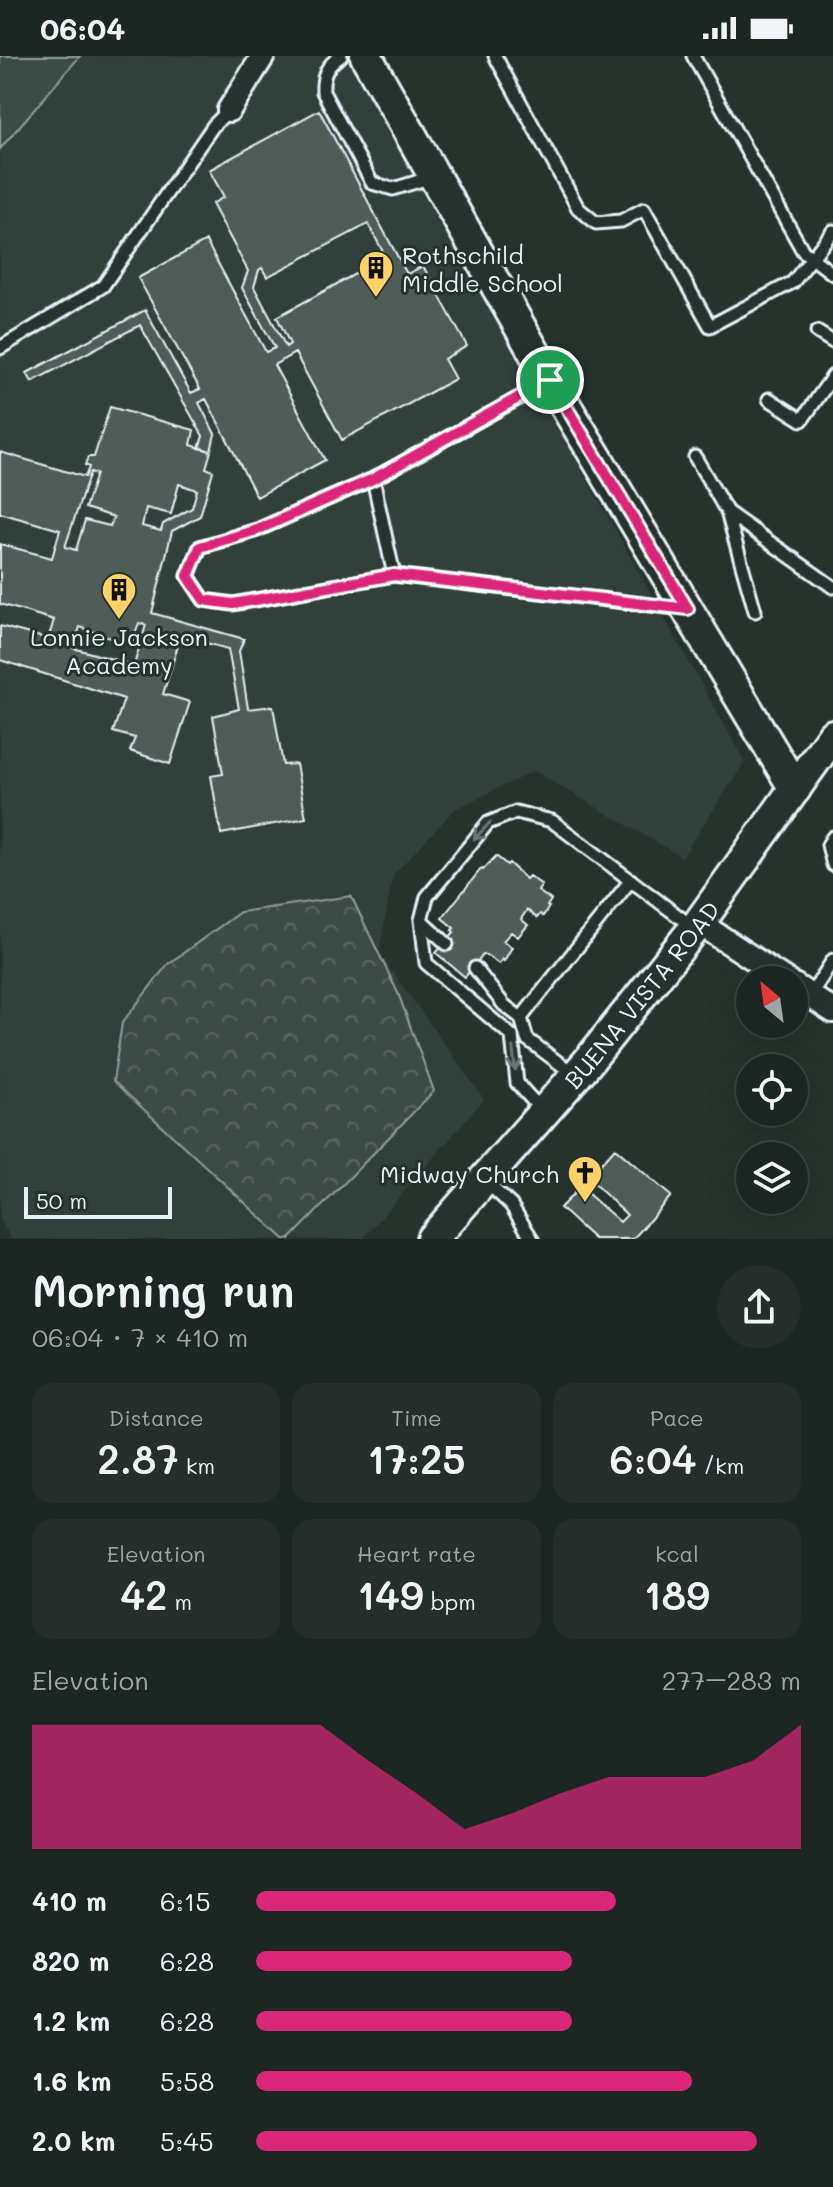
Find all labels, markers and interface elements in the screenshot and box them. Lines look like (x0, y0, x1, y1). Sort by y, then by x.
text: 06:04 (40, 8, 125, 48)
place label: Rothschild Middle School (402, 239, 563, 298)
building icon: Rothschild Middle School (357, 249, 395, 299)
pin (516, 346, 584, 414)
icon: arrive (528, 358, 572, 402)
building icon: Lonnie Jackson Academy (100, 571, 138, 621)
place label: Lonnie Jackson Academy (30, 621, 208, 680)
one-way arrow (473, 821, 491, 841)
street label: BUENA VISTA ROAD (557, 895, 725, 1094)
north arrow (736, 966, 808, 1038)
map controls (736, 966, 808, 1214)
one-way arrow (507, 1045, 522, 1072)
button: locate (736, 1054, 808, 1126)
button: layers (736, 1142, 808, 1214)
church icon: Midway Church (566, 1154, 604, 1204)
place label: Midway Church (380, 1158, 559, 1189)
scale bar (24, 1183, 172, 1219)
text: 50 m (36, 1186, 87, 1215)
text: Morning run (32, 1261, 295, 1318)
button: share (717, 1265, 801, 1349)
text: 06:04 · 7 × 410 m (32, 1320, 248, 1354)
text: Distance (109, 1403, 204, 1432)
text: Time (391, 1403, 442, 1432)
text: Pace (650, 1403, 704, 1432)
text: 2.87 (97, 1432, 179, 1484)
text: 17:25 (367, 1432, 466, 1484)
text: 6:04 (609, 1432, 696, 1484)
text: km (179, 1451, 215, 1480)
text: /km (696, 1451, 744, 1480)
text: Elevation (107, 1539, 206, 1568)
text: Heart rate (357, 1539, 476, 1568)
text: kcal (655, 1539, 699, 1568)
text: 42 (120, 1568, 167, 1620)
text: 149 (357, 1568, 424, 1620)
text: 189 (644, 1568, 710, 1620)
text: m (167, 1587, 192, 1616)
text: bpm (424, 1587, 476, 1616)
text: Elevation (32, 1663, 149, 1697)
text: 277–283 m (662, 1663, 801, 1697)
text: 410 m (32, 1884, 107, 1918)
text: 6:15 (160, 1884, 211, 1918)
text: 820 m (32, 1944, 109, 1978)
text: 6:28 (160, 1944, 214, 1978)
text: 1.2 km (32, 2004, 110, 2038)
text: 6:28 (160, 2004, 214, 2038)
text: 1.6 km (32, 2064, 111, 2098)
text: 5:58 (160, 2064, 214, 2098)
text: 2.0 km (32, 2124, 115, 2158)
text: 5:45 (160, 2124, 214, 2158)

